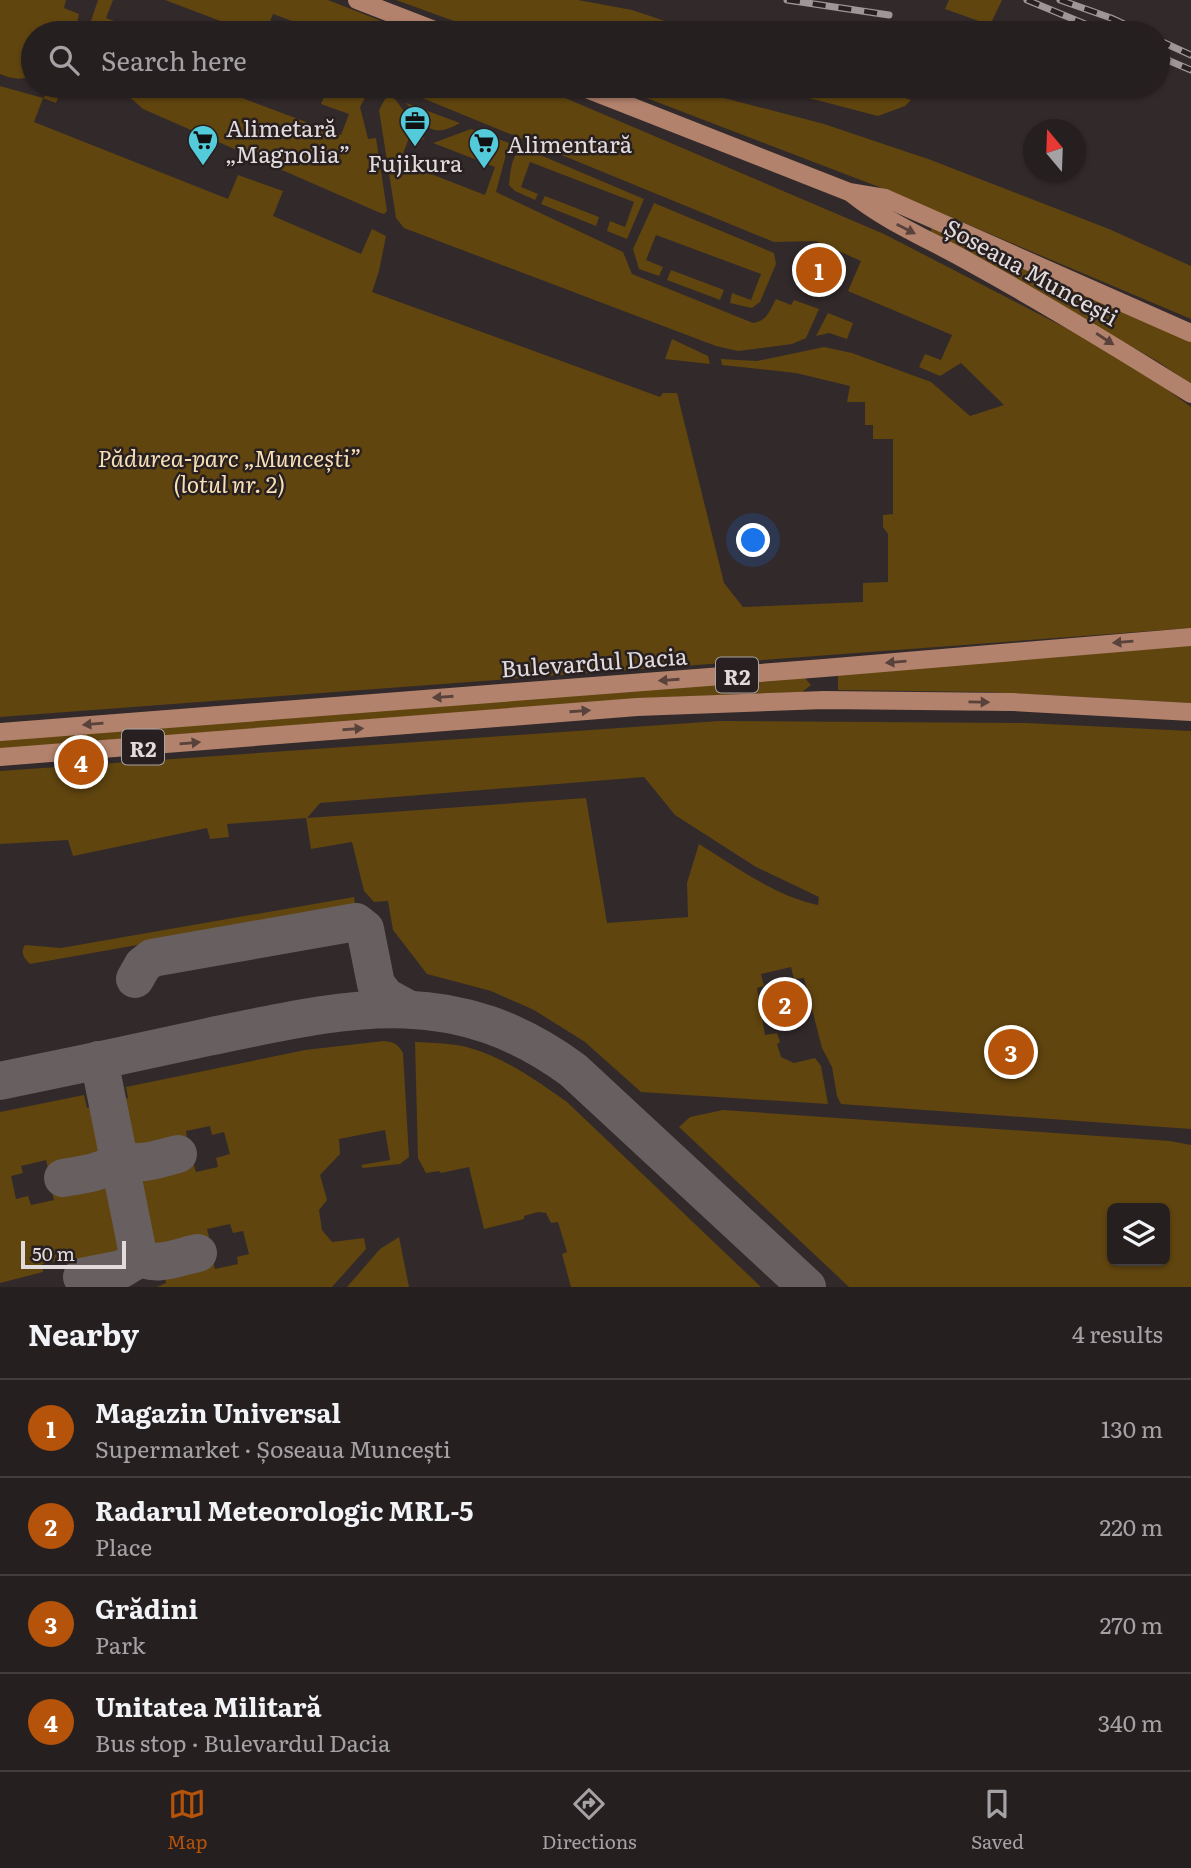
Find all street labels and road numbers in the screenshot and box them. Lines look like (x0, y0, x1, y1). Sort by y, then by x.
street label: Șoseaua Muncești (939, 209, 1126, 333)
street label: Bulevardul Dacia (500, 637, 689, 684)
road number: R2 (716, 658, 758, 692)
road number: R2 (122, 730, 164, 764)

